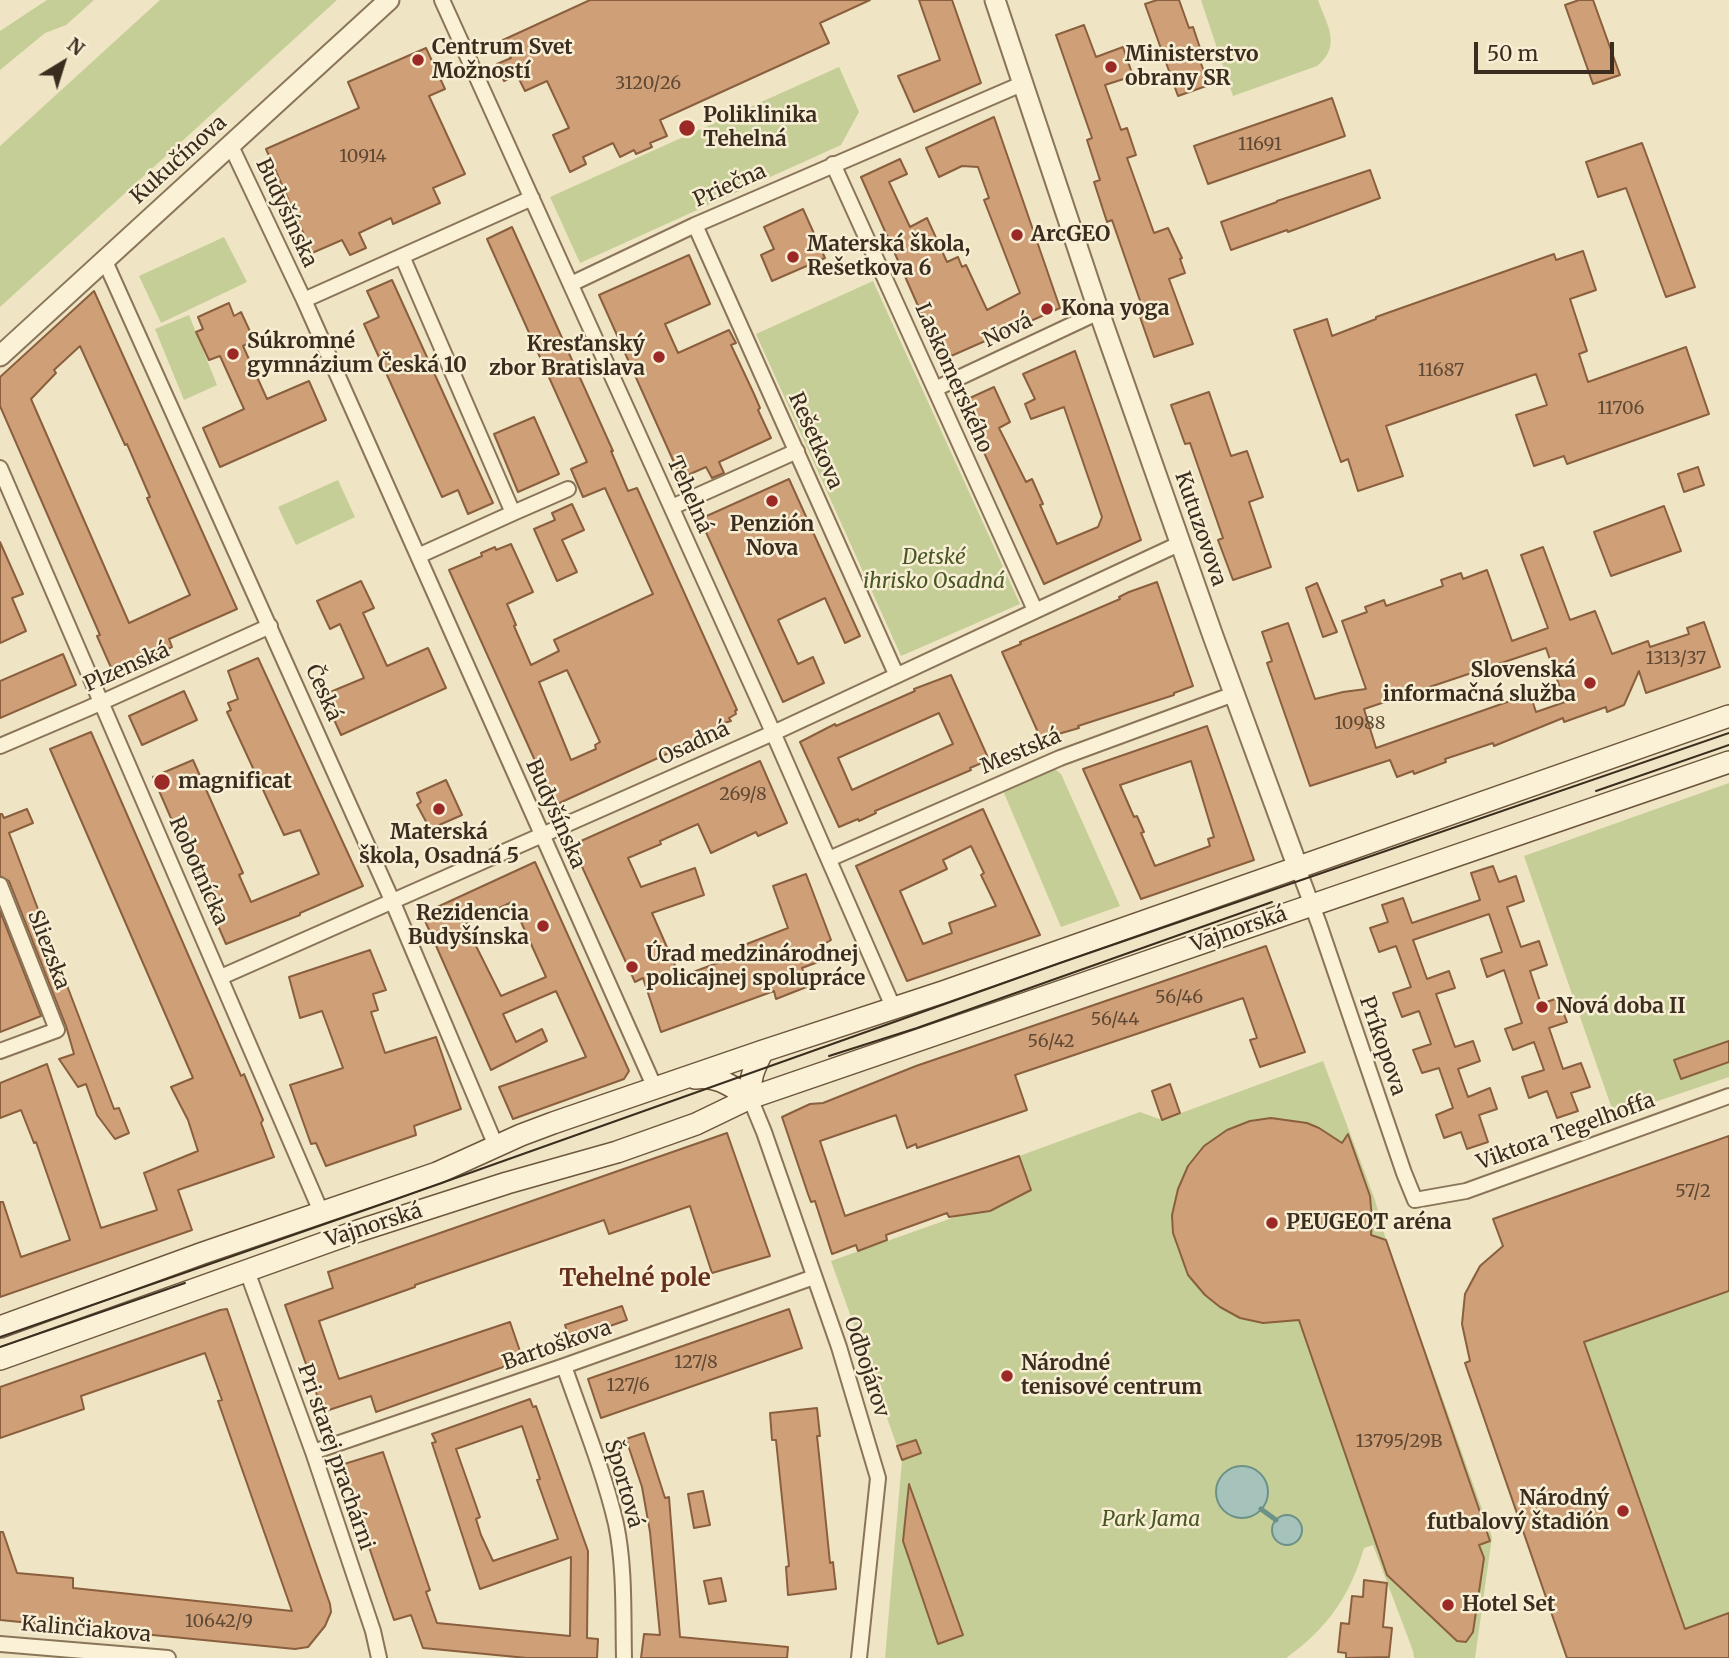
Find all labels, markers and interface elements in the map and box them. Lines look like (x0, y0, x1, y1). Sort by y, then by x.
north arrow (28, 28, 98, 98)
scale bar (1477, 28, 1617, 72)
text: N (63, 32, 89, 61)
place label: Centrum Svet Možností (432, 35, 573, 85)
text: 50 m (1487, 40, 1538, 67)
place label: Ministerstvo obrany SR (1125, 42, 1259, 92)
marker: Centrum Svet Možností (410, 52, 426, 68)
marker: Ministerstvo obrany SR (1103, 59, 1119, 75)
house number: 3120/26 (615, 73, 681, 95)
place label: Poliklinika Tehelná (703, 103, 817, 153)
street label: Kukučínova (126, 110, 232, 210)
marker: Poliklinika Tehelná (677, 118, 697, 138)
house number: 11691 (1238, 134, 1282, 156)
house number: 10914 (339, 146, 387, 168)
street label: Budyšínska (250, 155, 322, 271)
street label: Priečna (690, 159, 770, 213)
place label: ArcGEO (1031, 222, 1110, 248)
marker: ArcGEO (1009, 227, 1025, 243)
place label: Materská škola, Rešetkova 6 (807, 232, 970, 282)
marker: Materská škola, Rešetkova 6 (785, 249, 801, 265)
place label: Kona yoga (1061, 296, 1169, 322)
street label: Laskomerského (909, 299, 997, 457)
marker: Kona yoga (1039, 301, 1055, 317)
street label: Nová (979, 308, 1037, 354)
place label: Súkromné gymnázium Česká 10 (247, 329, 467, 379)
place label: Kresťanský zbor Bratislava (489, 332, 645, 382)
marker: Súkromné gymnázium Česká 10 (225, 346, 241, 362)
marker: Kresťanský zbor Bratislava (651, 349, 667, 365)
house number: 11687 (1418, 360, 1464, 382)
street label: Rešetkova (783, 389, 847, 493)
house number: 11706 (1598, 398, 1644, 420)
street label: Tehelná (661, 453, 717, 537)
street label: Kutuzovova (1169, 469, 1231, 589)
marker: Penzión Nova (764, 493, 780, 509)
place label: Penzión Nova (730, 512, 814, 562)
park label: Detské ihrisko Osadná (863, 545, 1005, 595)
street label: Plzenská (80, 638, 174, 698)
house number: 1313/37 (1646, 648, 1706, 670)
place label: Slovenská informačná služba (1383, 658, 1576, 708)
street label: Česká (299, 661, 347, 725)
marker: Slovenská informačná služba (1582, 675, 1598, 691)
house number: 10988 (1335, 713, 1385, 735)
street label: Osadná (655, 717, 733, 771)
street label: Mestská (977, 724, 1065, 780)
street label: Budyšínska (520, 755, 590, 873)
place label: magnificat (178, 769, 292, 795)
marker: magnificat (152, 772, 172, 792)
house number: 269/8 (719, 784, 767, 806)
marker: Materská škola, Osadná 5 (431, 801, 447, 817)
street label: Robotnícka (163, 813, 233, 929)
place label: Materská škola, Osadná 5 (359, 820, 519, 870)
place label: Rezidencia Budyšínska (408, 901, 529, 951)
street label: Vajnorská (1188, 902, 1290, 958)
street label: Sliezska (21, 907, 75, 993)
marker: Rezidencia Budyšínska (535, 918, 551, 934)
place label: Úrad medzinárodnej policajnej spolupráce (646, 942, 865, 992)
marker: Úrad medzinárodnej policajnej spolupráce (624, 959, 640, 975)
house number: 56/46 (1155, 987, 1203, 1009)
street label: Príkopova (1353, 993, 1411, 1099)
place label: Nová doba II (1556, 994, 1686, 1020)
marker: Nová doba II (1534, 999, 1550, 1015)
house number: 56/44 (1091, 1009, 1139, 1031)
house number: 56/42 (1027, 1031, 1075, 1053)
street label: Viktora Tegelhoffa (1474, 1088, 1658, 1176)
house number: 57/2 (1675, 1181, 1711, 1203)
street label: Vajnorská (323, 1199, 425, 1253)
place label: PEUGEOT aréna (1286, 1210, 1452, 1236)
marker: PEUGEOT aréna (1264, 1215, 1280, 1231)
district label: Tehelné pole (559, 1265, 711, 1293)
street label: Odbojárov (838, 1314, 894, 1420)
street label: Bartoškova (499, 1316, 615, 1376)
place label: Národné tenisové centrum (1021, 1351, 1202, 1401)
house number: 127/8 (674, 1352, 718, 1374)
street label: Pri starej prachárni (291, 1361, 379, 1553)
marker: Národné tenisové centrum (999, 1368, 1015, 1384)
house number: 127/6 (606, 1375, 650, 1397)
house number: 13795/29B (1356, 1431, 1442, 1453)
street label: Športová (598, 1437, 648, 1531)
place label: Národný futbalový štadión (1427, 1486, 1609, 1536)
marker: Národný futbalový štadión (1615, 1503, 1631, 1519)
park label: Park Jama (1102, 1507, 1200, 1533)
place label: Hotel Set (1462, 1592, 1555, 1618)
marker: Hotel Set (1440, 1597, 1456, 1613)
house number: 10642/9 (185, 1611, 253, 1633)
street label: Kalinčiakova (20, 1612, 152, 1648)

